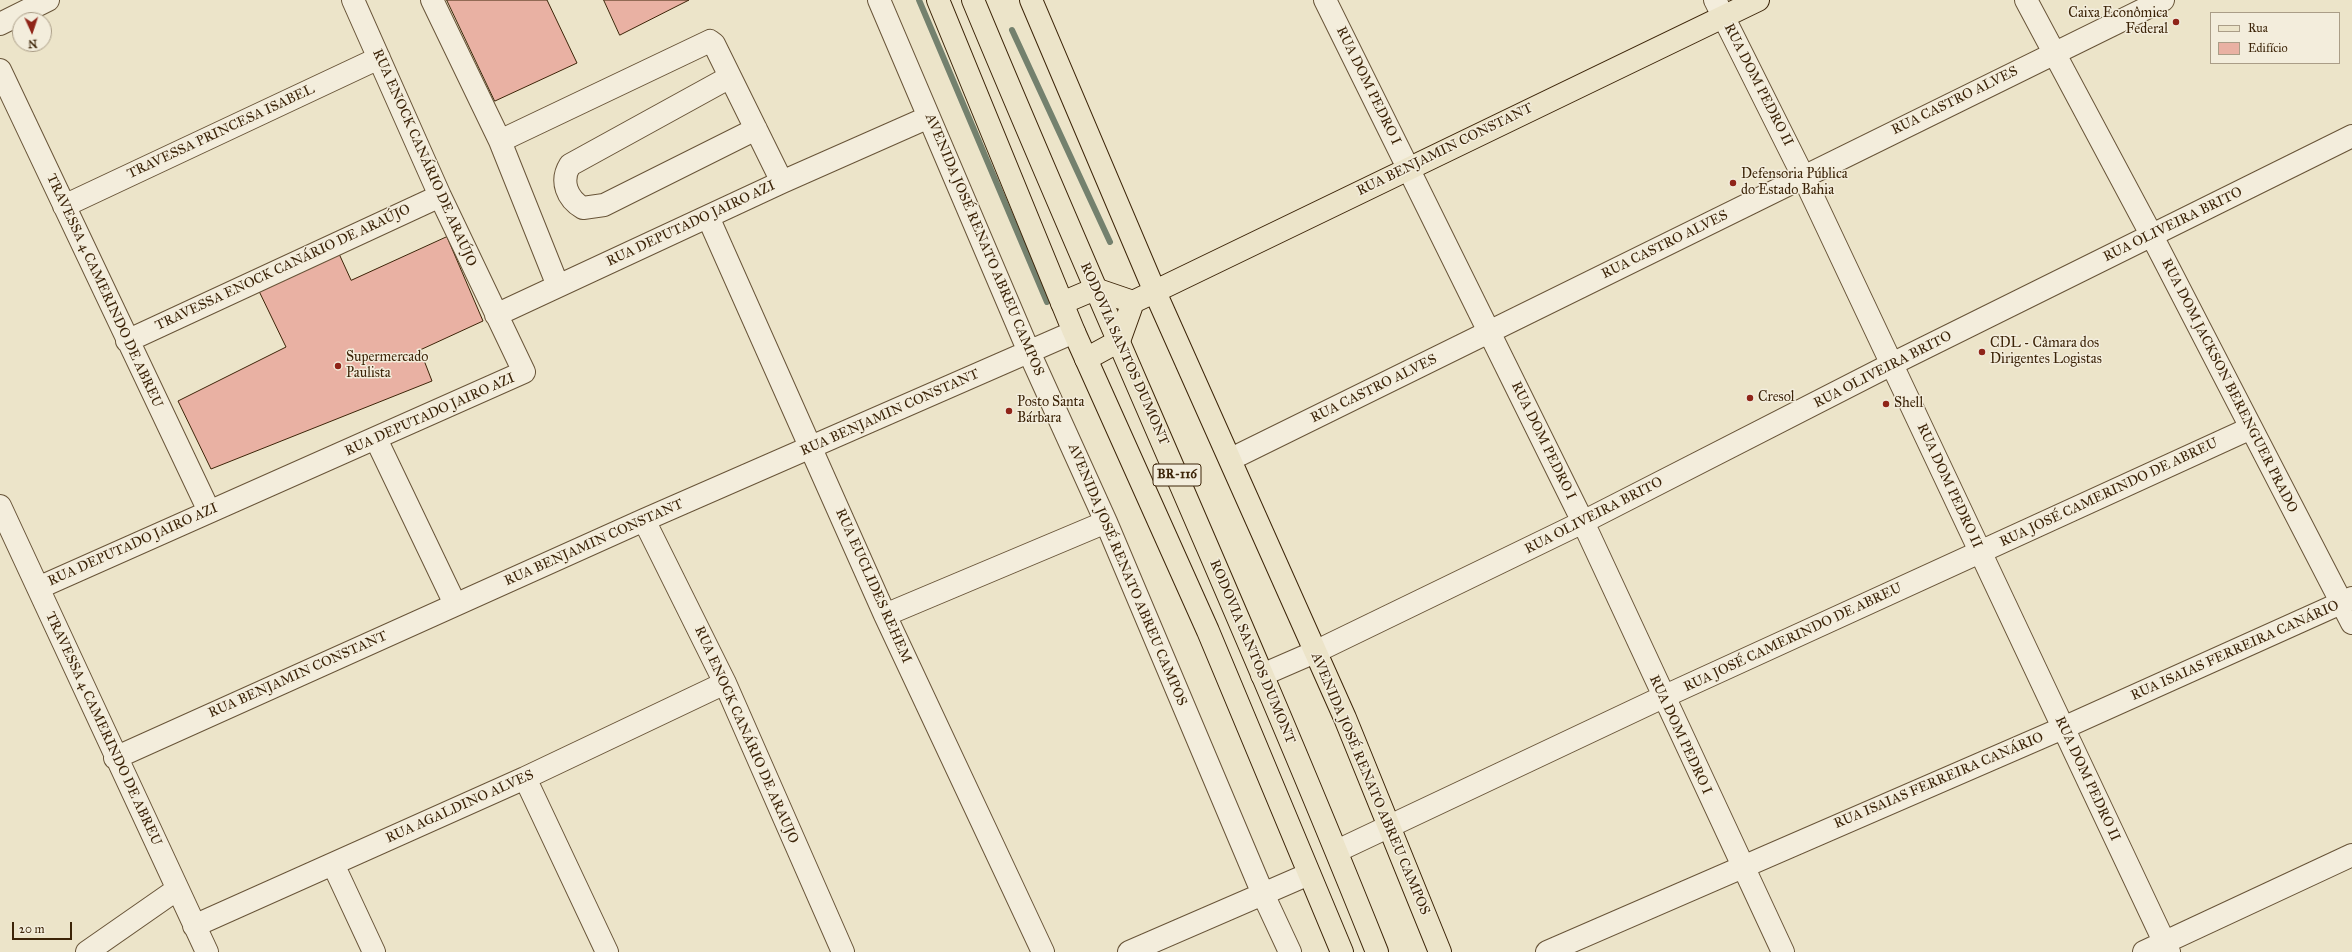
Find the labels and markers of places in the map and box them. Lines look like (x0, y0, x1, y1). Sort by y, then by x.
place label: Caixa Econômica Federal (2068, 6, 2168, 38)
marker: Caixa Econômica Federal (2171, 17, 2181, 27)
place label: Defensoria Pública do Estado Bahia (1741, 167, 1848, 200)
marker: Defensoria Pública do Estado Bahia (1728, 178, 1738, 188)
place label: CDL - Câmara dos Dirigentes Logistas (1990, 336, 2102, 368)
marker: CDL - Câmara dos Dirigentes Logistas (1977, 347, 1987, 357)
place label: Supermercado Paulista (346, 350, 428, 382)
marker: Supermercado Paulista (333, 361, 343, 371)
place label: Cresol (1758, 390, 1795, 406)
marker: Cresol (1745, 393, 1755, 403)
place label: Posto Santa Bárbara (1017, 395, 1084, 428)
place label: Shell (1894, 396, 1923, 412)
marker: Shell (1881, 399, 1891, 409)
marker: Posto Santa Bárbara (1004, 406, 1014, 416)

